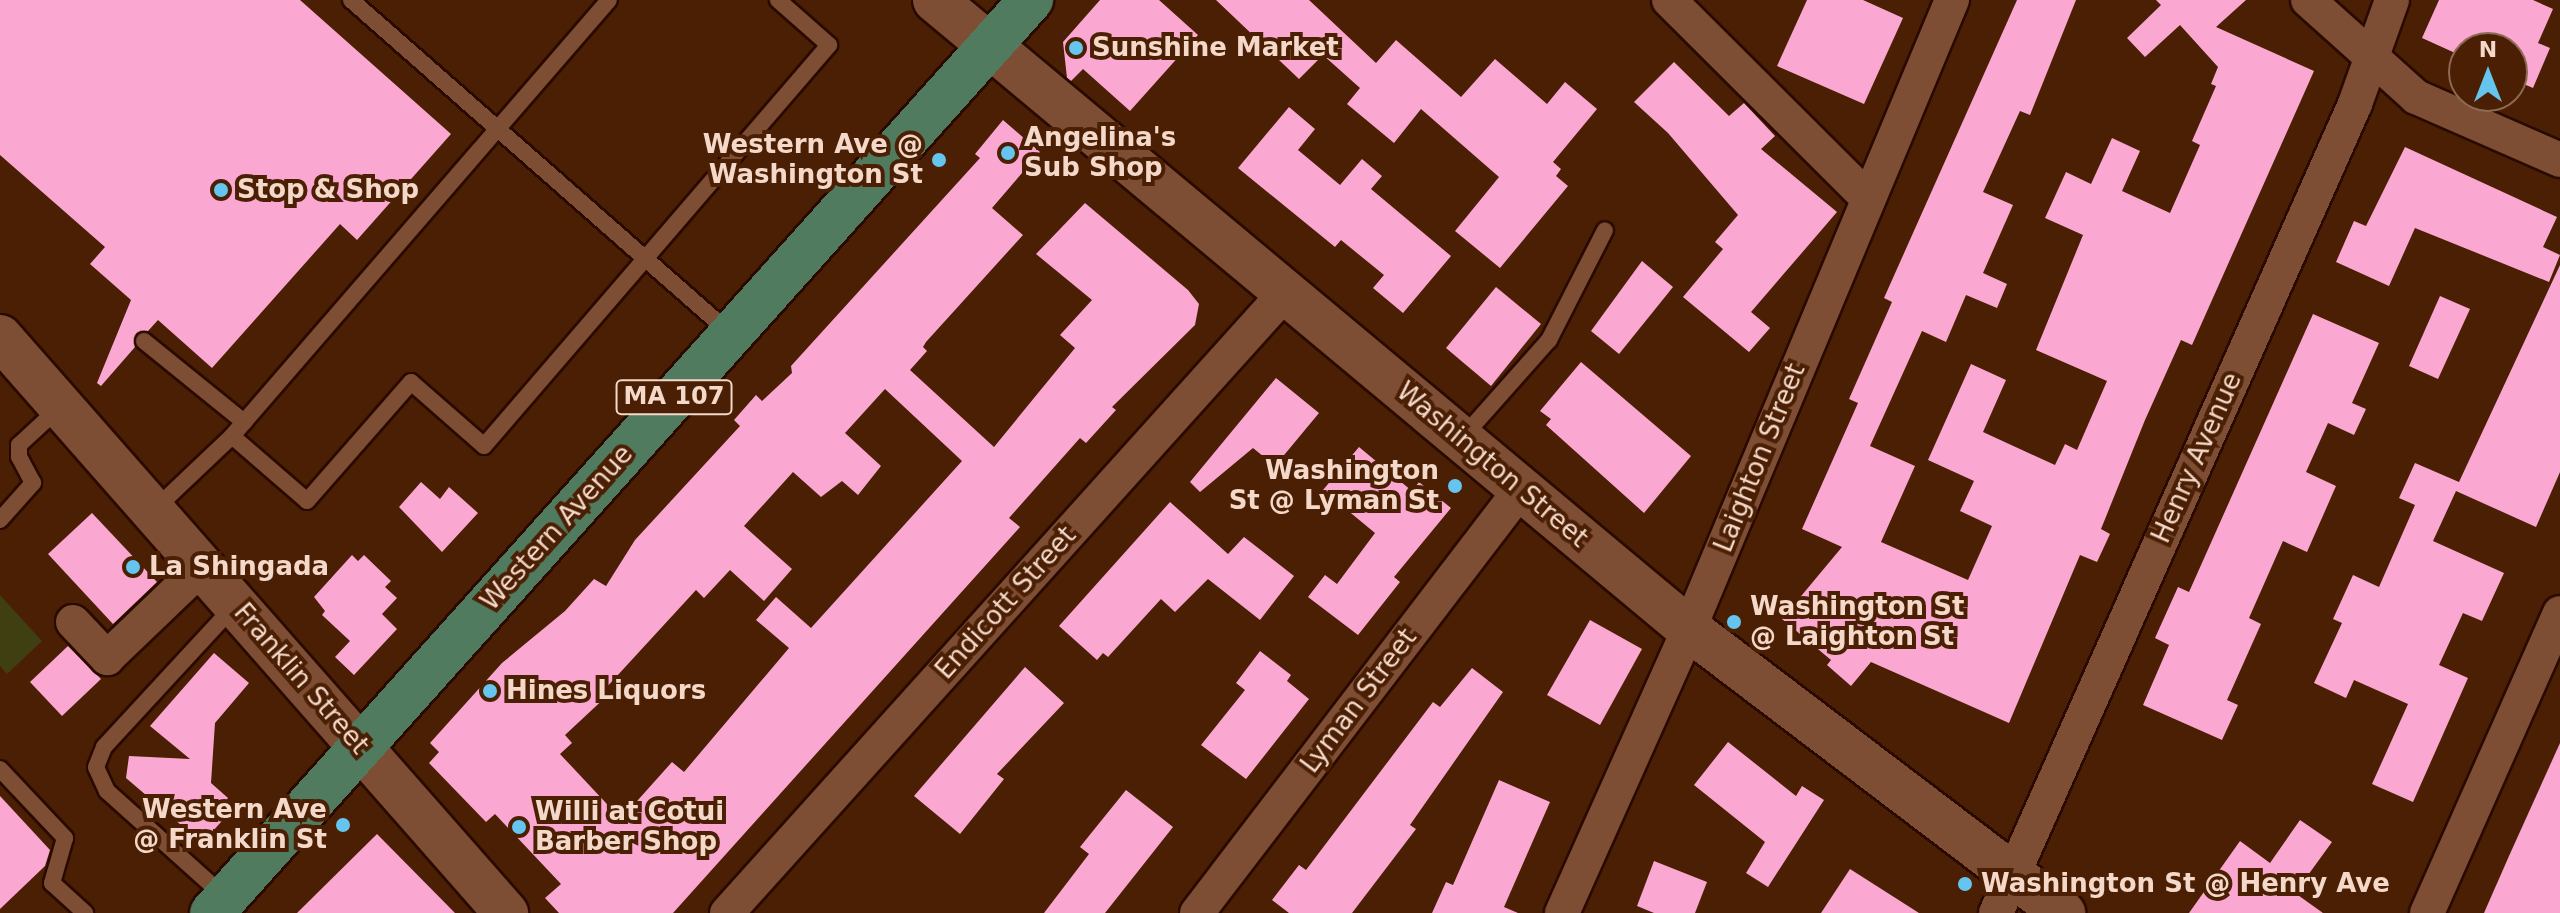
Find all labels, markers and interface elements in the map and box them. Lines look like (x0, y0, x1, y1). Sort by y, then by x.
place label: Sunshine Market (1092, 32, 1339, 64)
north arrow (2448, 32, 2528, 112)
text: N (2479, 37, 2497, 62)
marker: Sunshine Market (1067, 39, 1085, 57)
place label: Angelina's Sub Shop (1024, 122, 1176, 184)
place label: Western Ave @ Washington St (703, 129, 923, 190)
marker: Angelina's Sub Shop (999, 144, 1017, 162)
marker: Western Ave @ Washington St (930, 151, 948, 169)
place label: Stop & Shop (237, 174, 419, 206)
marker: Stop & Shop (212, 181, 230, 199)
street label: Laighton Street (1708, 359, 1812, 557)
street label: Henry Avenue (2146, 368, 2248, 548)
street label: Washington Street (1390, 376, 1594, 554)
road number: MA 107 (614, 377, 734, 417)
street label: Western Avenue (475, 439, 639, 617)
place label: Washington St @ Lyman St (1229, 455, 1439, 516)
marker: Washington St @ Lyman St (1446, 477, 1464, 495)
street label: Endicott Street (929, 520, 1083, 686)
place label: La Shingada (149, 551, 329, 583)
marker: La Shingada (124, 558, 142, 576)
place label: Washington St @ Laighton St (1750, 591, 1964, 652)
street label: Franklin Street (227, 597, 375, 761)
marker: Washington St @ Laighton St (1725, 613, 1743, 631)
street label: Lyman Street (1295, 623, 1423, 779)
place label: Hines Liquors (506, 675, 706, 707)
marker: Hines Liquors (481, 682, 499, 700)
place label: Western Ave @ Franklin St (133, 794, 327, 856)
place label: Willi at Cotui Barber Shop (535, 796, 724, 858)
marker: Western Ave @ Franklin St (334, 816, 352, 834)
marker: Willi at Cotui Barber Shop (510, 818, 528, 836)
place label: Washington St @ Henry Ave (1981, 868, 2390, 900)
marker: Washington St @ Henry Ave (1956, 875, 1974, 893)

